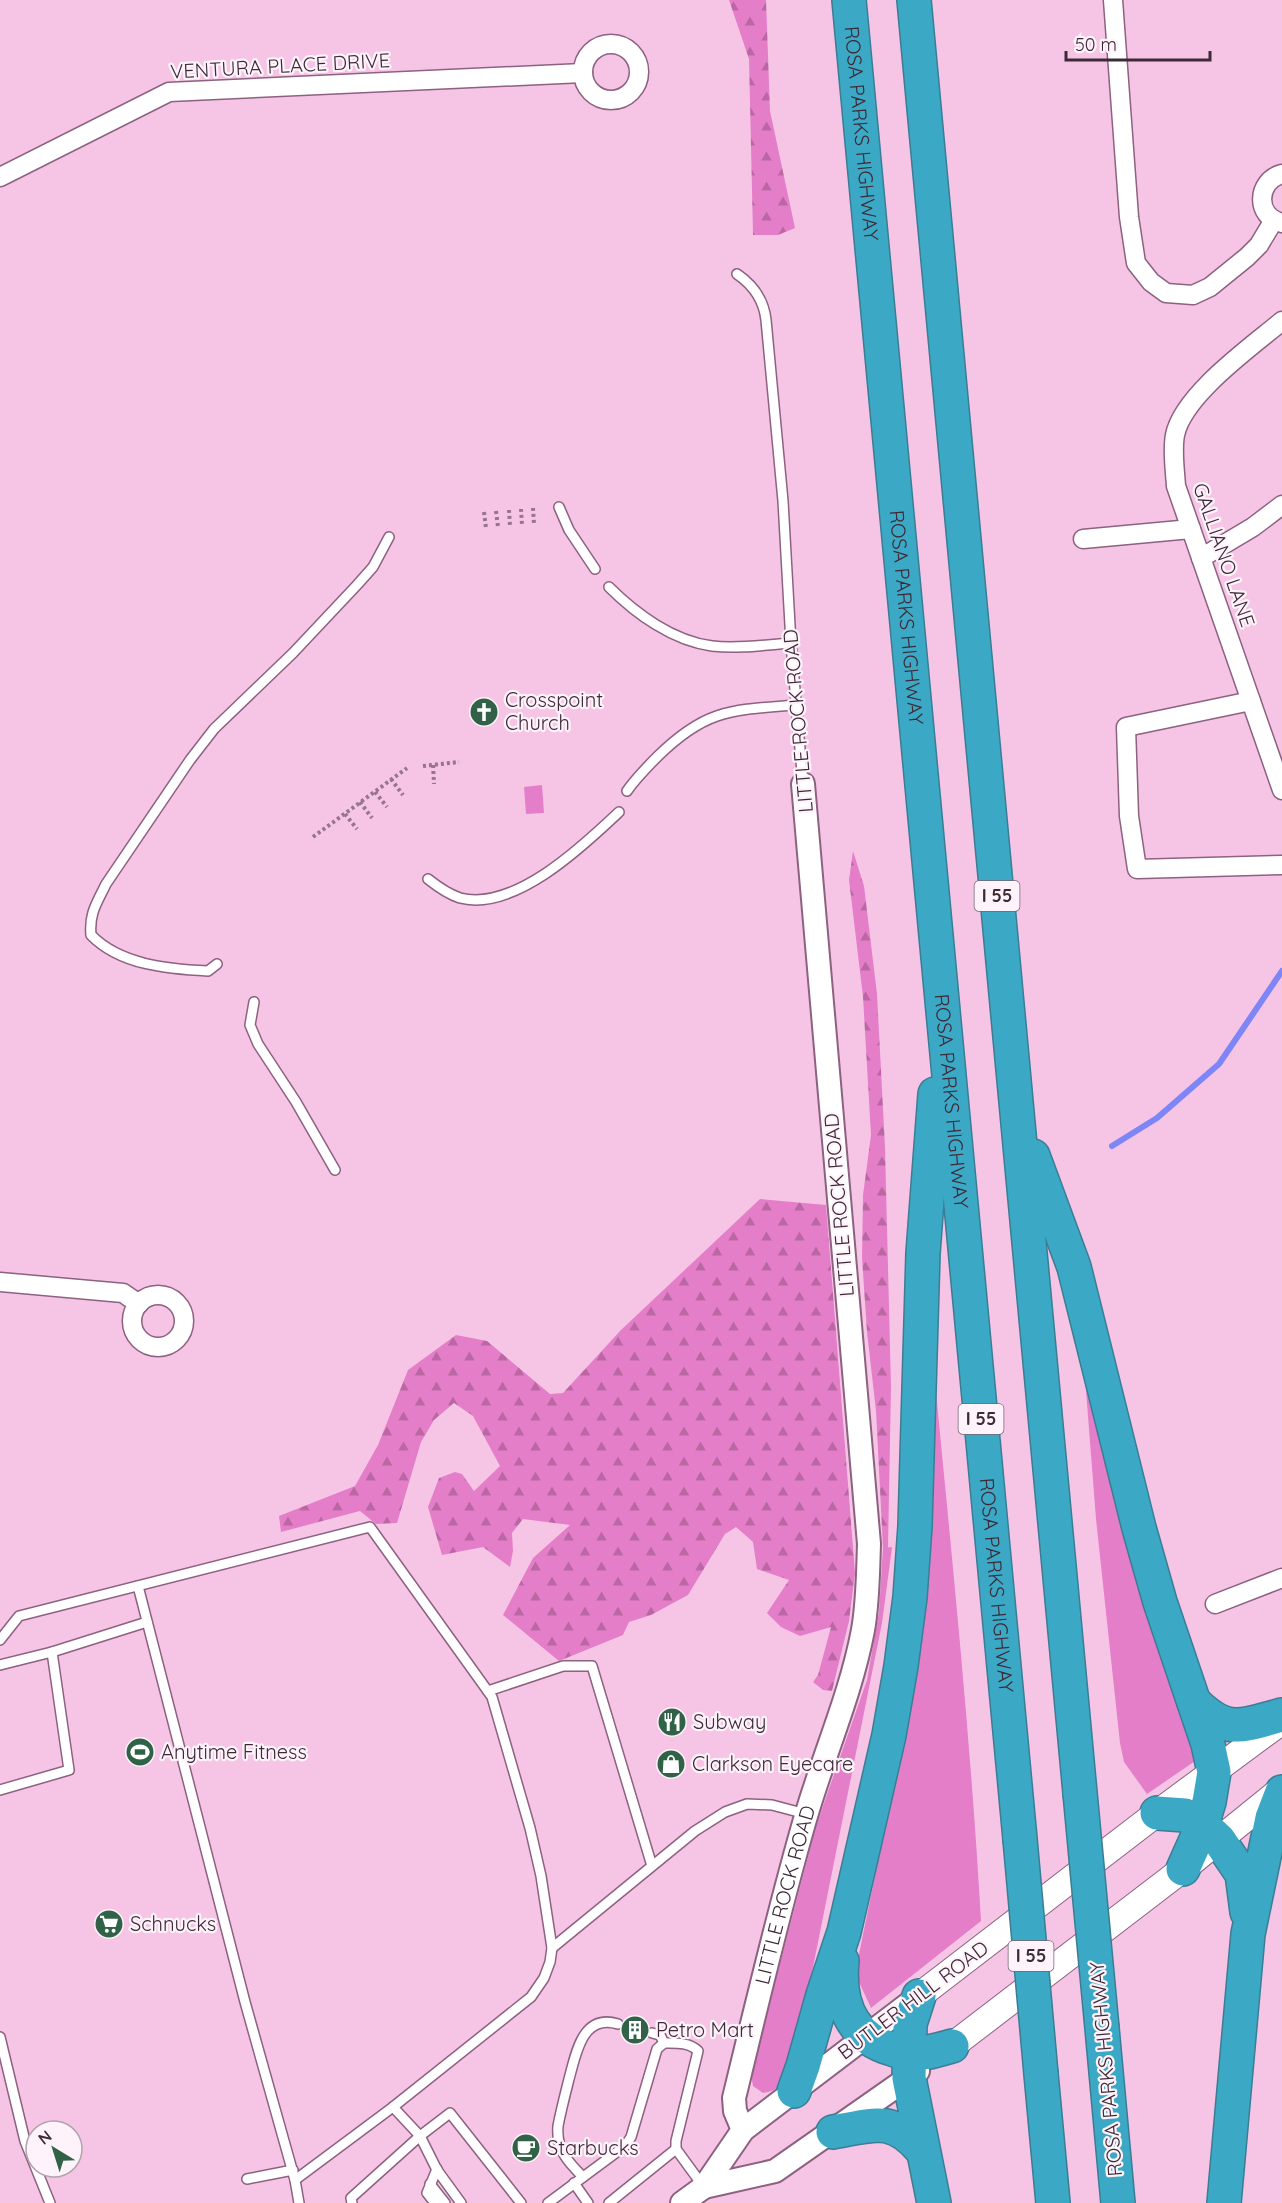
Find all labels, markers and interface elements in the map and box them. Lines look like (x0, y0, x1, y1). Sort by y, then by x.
scale bar (1066, 24, 1210, 62)
street label: ROSA PARKS HIGHWAY (839, 25, 884, 242)
text: 50 m (1075, 33, 1117, 56)
street label: VENTURA PLACE DRIVE (169, 47, 391, 84)
street label: GALLIANO LANE (1188, 479, 1261, 630)
street label: ROSA PARKS HIGHWAY (884, 509, 929, 726)
street label: LITTLE ROCK ROAD (777, 628, 818, 814)
place label: Crosspoint Church (505, 687, 603, 735)
church icon: Crosspoint Church (468, 696, 500, 728)
road number: I 55 (974, 881, 1020, 911)
street label: ROSA PARKS HIGHWAY (929, 993, 974, 1210)
street label: LITTLE ROCK ROAD (818, 1112, 859, 1298)
road number: I 55 (958, 1404, 1004, 1434)
street label: ROSA PARKS HIGHWAY (974, 1477, 1019, 1694)
restaurant icon: Subway (656, 1706, 688, 1738)
place label: Subway (693, 1709, 766, 1734)
sports icon: Anytime Fitness (124, 1736, 156, 1768)
place label: Anytime Fitness (161, 1739, 307, 1764)
shop icon: Clarkson Eyecare (655, 1748, 687, 1780)
place label: Clarkson Eyecare (692, 1751, 853, 1776)
street label: LITTLE ROCK ROAD (749, 1802, 820, 1987)
supermarket icon: Schnucks (93, 1908, 125, 1940)
place label: Schnucks (130, 1911, 216, 1936)
street label: BUTLER HILL ROAD (832, 1935, 993, 2064)
road number: I 55 (1008, 1941, 1054, 1971)
street label: ROSA PARKS HIGHWAY (1084, 1961, 1127, 2177)
building icon: Petro Mart (619, 2014, 651, 2046)
place label: Petro Mart (656, 2017, 754, 2042)
north arrow (24, 2119, 84, 2179)
text: N (34, 2126, 56, 2149)
cafe icon: Starbucks (510, 2132, 542, 2164)
place label: Starbucks (547, 2135, 639, 2160)

